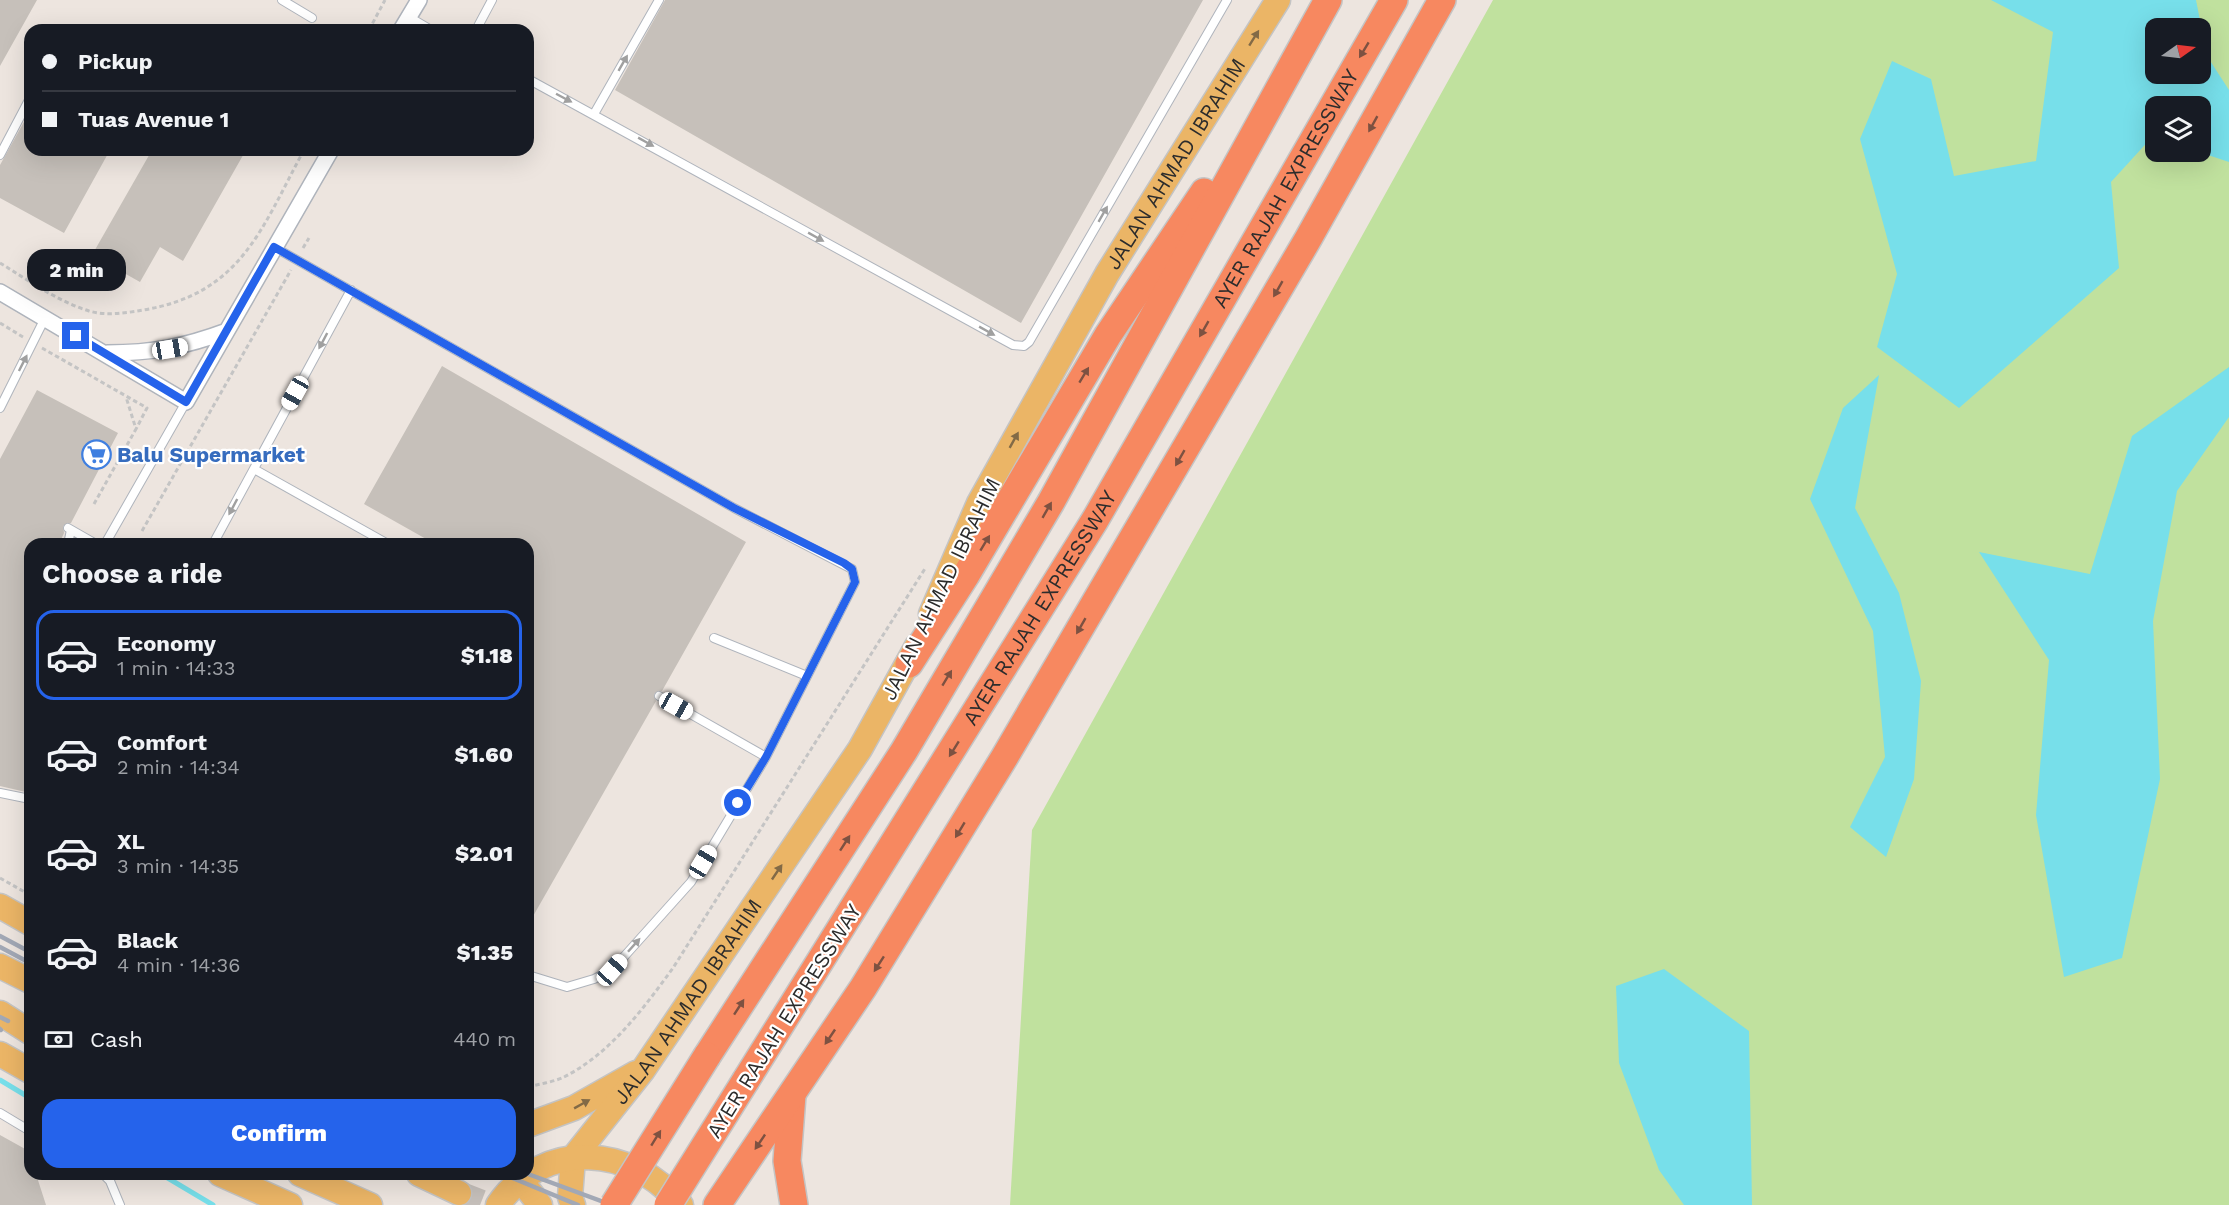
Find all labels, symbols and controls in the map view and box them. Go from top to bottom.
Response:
north arrow [2145,18,2211,84]
map controls [2145,18,2211,162]
one-way arrow [1248,30,1259,47]
one-way arrow [1359,42,1369,59]
text: Pickup [78,49,153,74]
street label: JALAN AHMAD IBRAHIM [1100,53,1251,274]
one-way arrow [618,54,628,71]
street label: AYER RAJAH EXPRESSWAY [1207,65,1363,312]
one-way arrow [556,93,573,103]
button: layers [2145,96,2211,162]
text: Tuas Avenue 1 [78,107,229,132]
one-way arrow [1367,116,1378,132]
one-way arrow [637,137,654,147]
one-way arrow [1098,205,1108,222]
one-way arrow [808,232,825,242]
callout: 2 min [26,249,125,291]
text: 2 min [49,258,104,282]
one-way arrow [1274,281,1284,298]
one-way arrow [1199,321,1209,338]
route end [62,322,89,349]
one-way arrow [979,326,996,336]
one-way arrow [318,333,328,350]
car [151,337,189,361]
one-way arrow [18,355,27,372]
one-way arrow [1079,367,1089,384]
car [278,373,312,413]
one-way arrow [1009,431,1019,448]
supermarket icon: Balu Supermarket [80,439,112,471]
place label: Balu Supermarket [117,442,305,467]
one-way arrow [1175,450,1185,467]
street label: JALAN AHMAD IBRAHIM [876,474,1005,704]
street label: AYER RAJAH EXPRESSWAY [957,486,1121,730]
one-way arrow [228,498,238,515]
one-way arrow [1041,502,1052,518]
one-way arrow [979,535,990,551]
text: Choose a ride [42,558,222,590]
one-way arrow [1076,618,1087,634]
icon: car [45,628,99,682]
text: Economy [117,631,216,656]
text: $1.18 [461,643,513,668]
text: 1 min · 14:33 [117,656,235,680]
one-way arrow [942,670,953,686]
car [656,689,696,723]
icon: car [45,727,99,781]
text: Comfort [117,730,207,755]
one-way arrow [949,741,960,757]
text: $1.60 [454,742,513,767]
text: 2 min · 14:34 [117,755,240,779]
route start [724,789,751,816]
one-way arrow [955,822,966,838]
icon: car [45,826,99,880]
text: XL [117,829,145,854]
one-way arrow [839,835,850,851]
text: $2.01 [455,841,513,866]
car [686,842,720,882]
text: 3 min · 14:35 [117,854,239,878]
one-way arrow [771,864,783,880]
street label: JALAN AHMAD IBRAHIM [608,894,767,1109]
street label: AYER RAJAH EXPRESSWAY [701,899,866,1142]
icon: car [45,925,99,979]
text: Black [117,928,178,953]
one-way arrow [627,938,641,953]
text: $1.35 [456,940,513,965]
car [593,951,631,989]
text: 4 min · 14:36 [117,953,240,977]
one-way arrow [873,955,884,972]
one-way arrow [733,999,744,1015]
icon: cash [42,1023,75,1056]
text: Cash [90,1027,143,1052]
text: 440 m [453,1027,516,1051]
one-way arrow [825,1029,836,1045]
button: Confirm [42,1099,516,1168]
one-way arrow [574,1099,591,1109]
one-way arrow [650,1130,662,1146]
one-way arrow [755,1134,766,1150]

